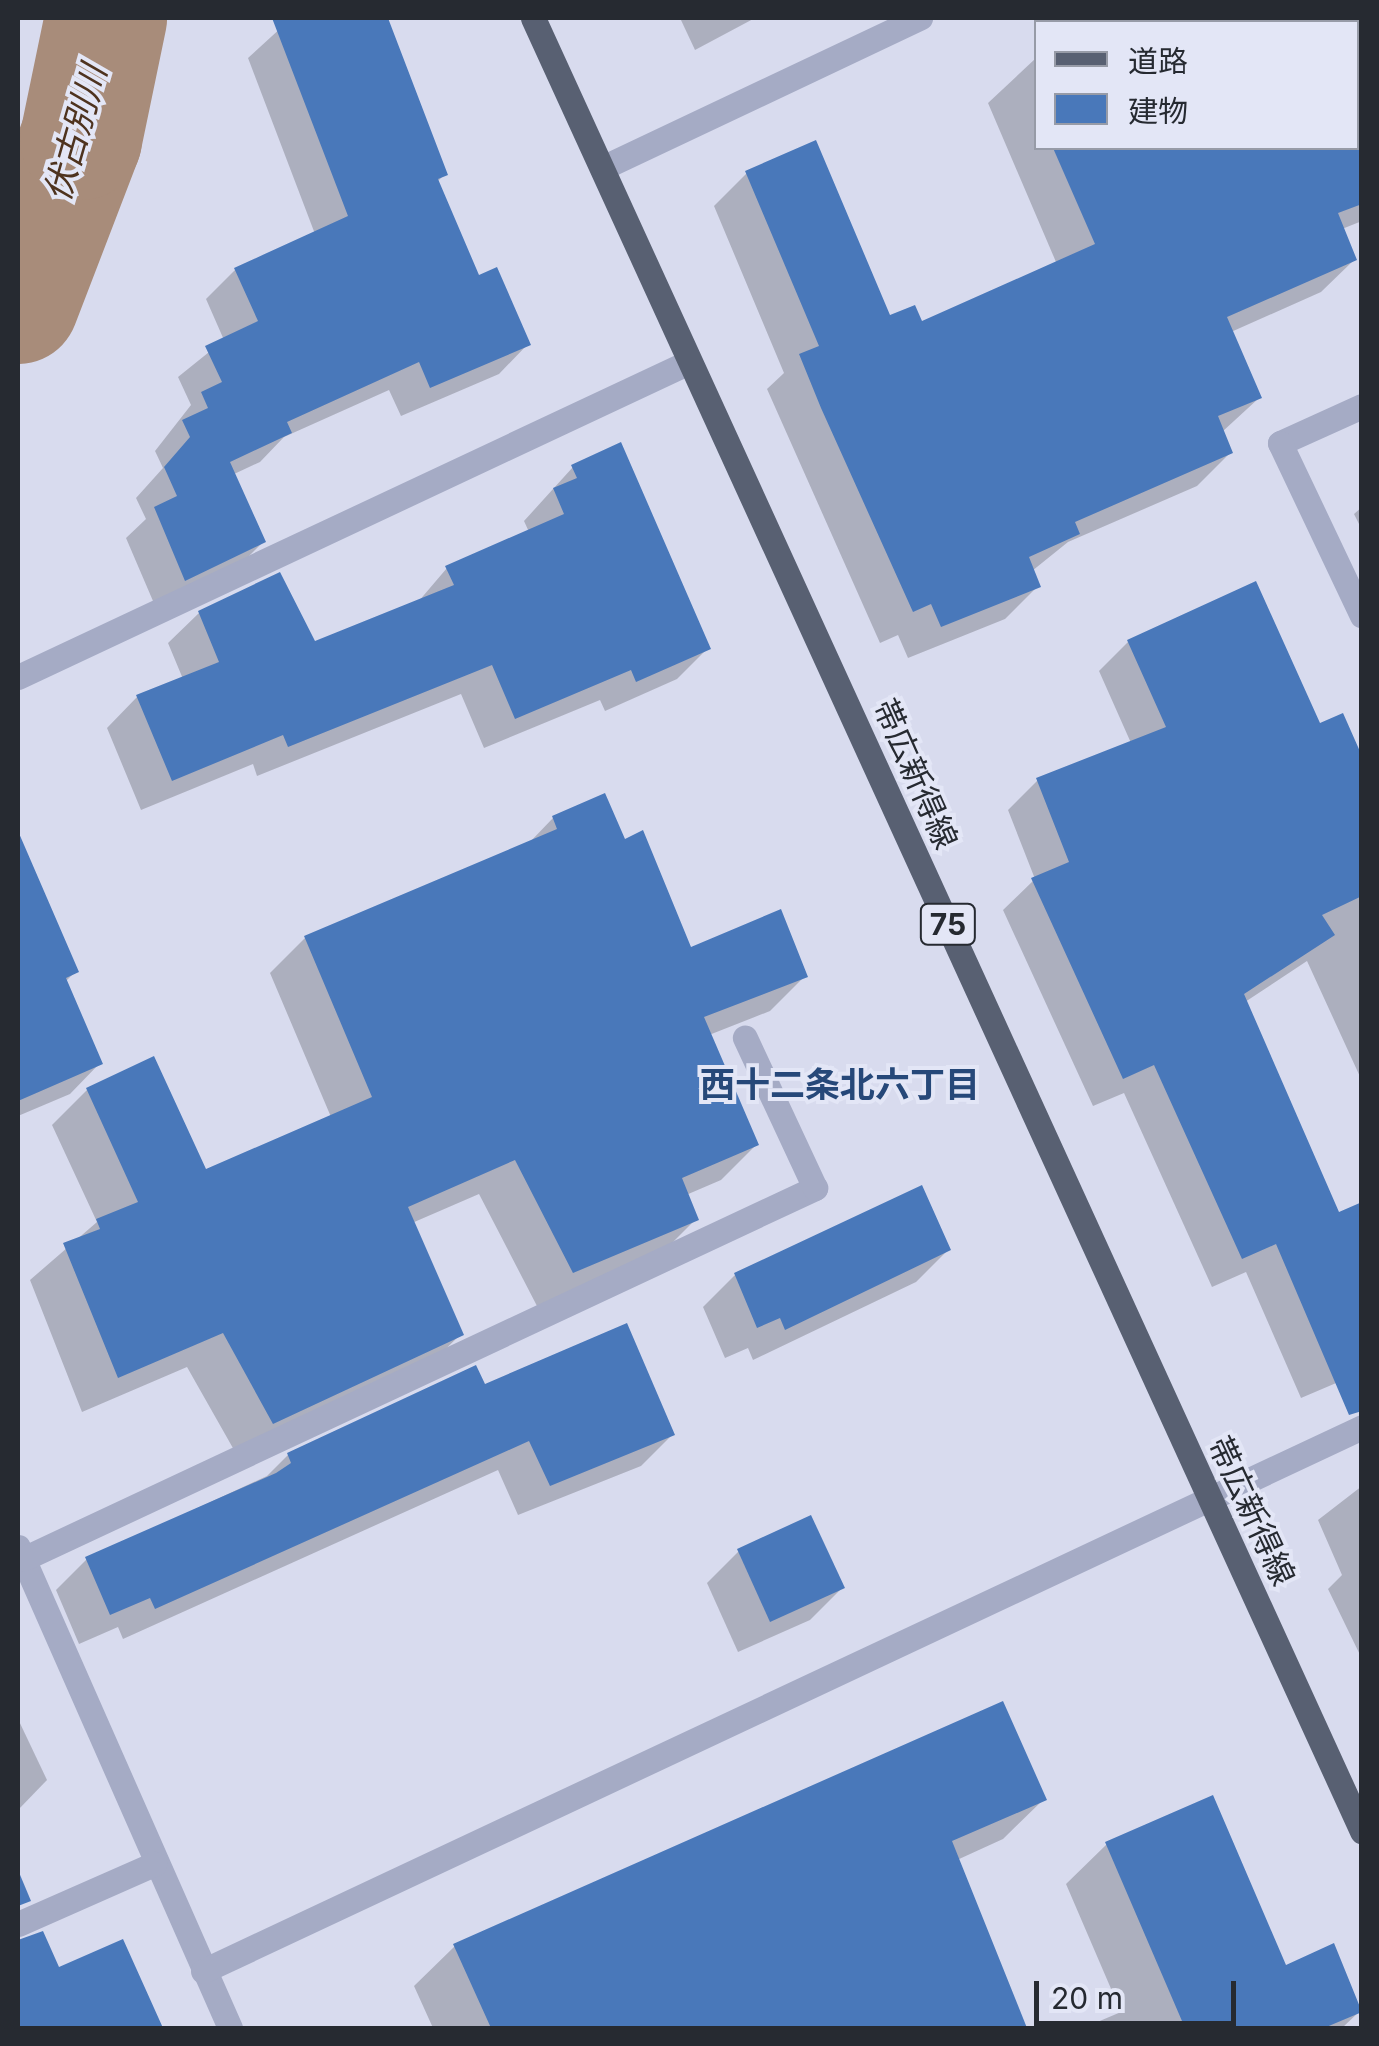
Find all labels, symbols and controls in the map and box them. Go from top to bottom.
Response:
legend [1034,20,1359,150]
text: 道路 [1128,43,1188,79]
water label: 伏古別川 [36,60,114,206]
text: 建物 [1128,93,1188,129]
street label: 帯広新得線 [865,693,965,855]
road number: 75 [918,899,978,949]
district label: 西十二条北六丁目 [700,1063,980,1105]
street label: 帯広新得線 [1200,1430,1302,1592]
scale bar [1039,1961,1242,2023]
text: 20 m [1051,1980,1123,2016]

